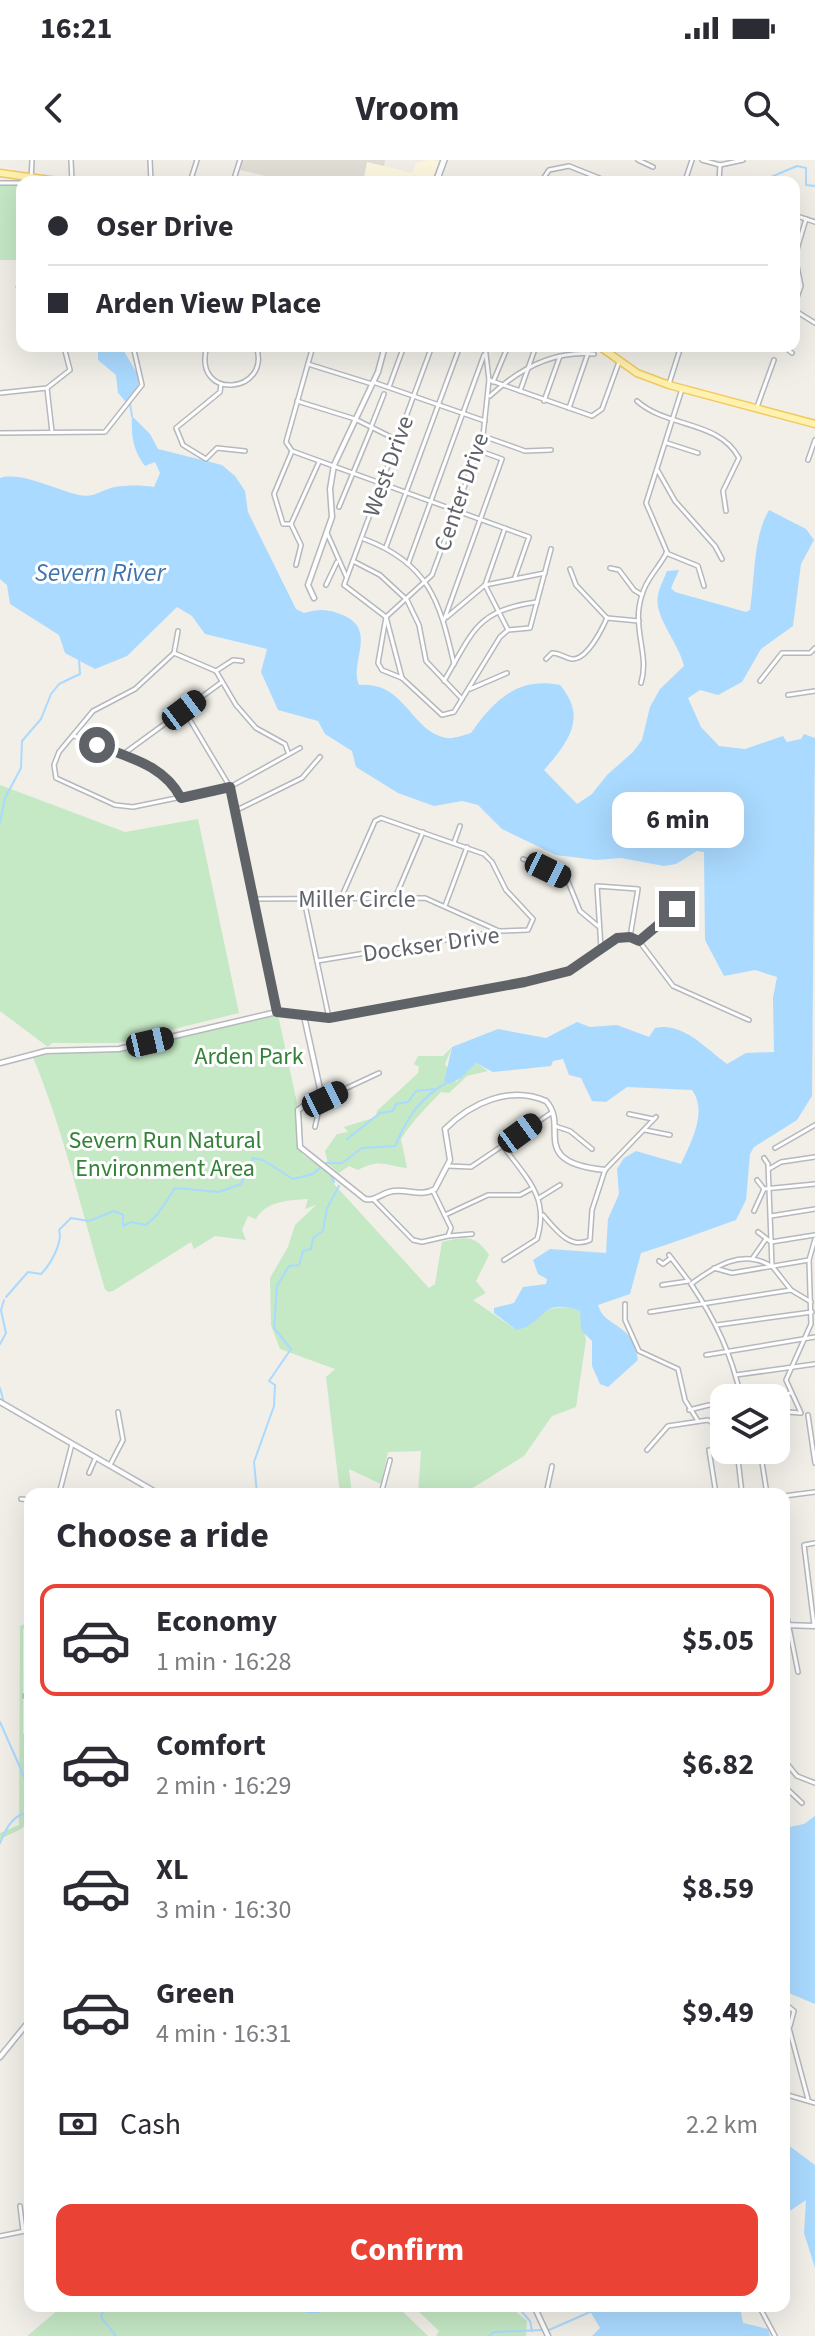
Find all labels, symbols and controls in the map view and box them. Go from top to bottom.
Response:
text: 16:21 [40,7,112,50]
text: Vroom [355,83,460,134]
icon: back [32,86,76,130]
icon: search [739,86,783,130]
text: Oser Drive [96,205,234,248]
text: Arden View Place [96,282,321,325]
street label: West Drive [354,411,423,522]
street label: Center Drive [425,428,498,556]
water label: Severn River [35,554,166,591]
car [158,686,210,734]
route start [79,727,115,763]
callout: 6 min [611,793,743,849]
text: 6 min [646,801,710,838]
car [521,849,575,891]
street label: Miller Circle [298,882,416,917]
route end [659,891,695,927]
street label: Dockser Drive [360,918,502,971]
car [124,1025,176,1059]
park label: Arden Park [194,1039,304,1074]
car [298,1078,352,1120]
car [494,1109,546,1157]
park label: Severn Run Natural Environment Area [68,1123,262,1186]
map controls [710,1384,790,1464]
button: layers [710,1384,790,1464]
text: Choose a ride [56,1510,269,1561]
text: Economy [156,1600,277,1643]
icon: car [60,1604,132,1676]
text: $5.05 [682,1619,754,1662]
text: 1 min · 16:28 [156,1643,291,1680]
text: Comfort [156,1724,266,1767]
icon: car [60,1728,132,1800]
text: $6.82 [682,1743,754,1786]
text: 2 min · 16:29 [156,1767,291,1804]
text: XL [156,1848,189,1891]
icon: car [60,1852,132,1924]
text: $8.59 [682,1867,754,1910]
text: 3 min · 16:30 [156,1891,291,1928]
text: Green [156,1972,235,2015]
icon: car [60,1976,132,2048]
text: $9.49 [682,1991,754,2034]
text: 4 min · 16:31 [156,2015,291,2052]
icon: cash [56,2102,100,2146]
text: Cash [120,2103,181,2146]
text: 2.2 km [686,2106,758,2143]
button: Confirm [56,2204,758,2296]

